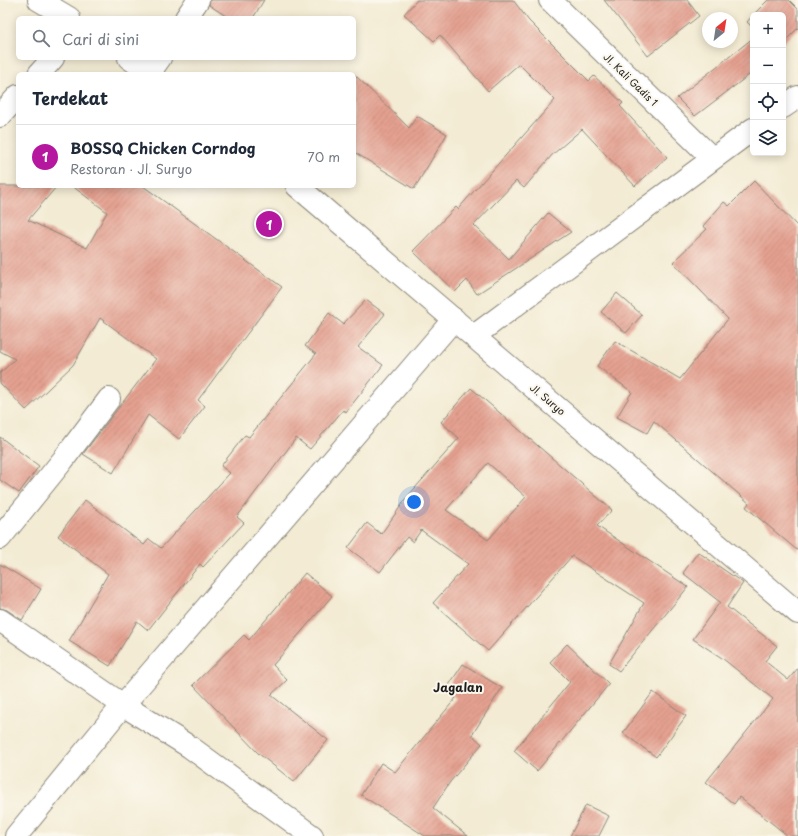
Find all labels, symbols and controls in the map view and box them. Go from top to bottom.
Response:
north arrow [702,12,738,48]
map controls [750,12,786,156]
button: + [750,12,786,48]
search box [16,16,356,60]
icon: search [30,27,52,49]
text: Cari di sini [62,27,139,50]
button: − [750,48,786,84]
street label: Jl. Kali Gadis 1 [600,49,662,109]
button: locate [750,84,786,120]
text: Terdekat [32,85,108,111]
button: layers [750,120,786,156]
text: BOSSQ Chicken Corndog [70,136,256,159]
text: 1 [42,147,48,166]
text: 70 m [307,147,340,166]
text: Restoran · Jl. Suryo [70,159,192,178]
pin: 1 [256,209,282,239]
street label: Jl. Suryo [527,380,569,419]
your location [404,492,424,512]
district label: Jagalan [433,678,483,696]

